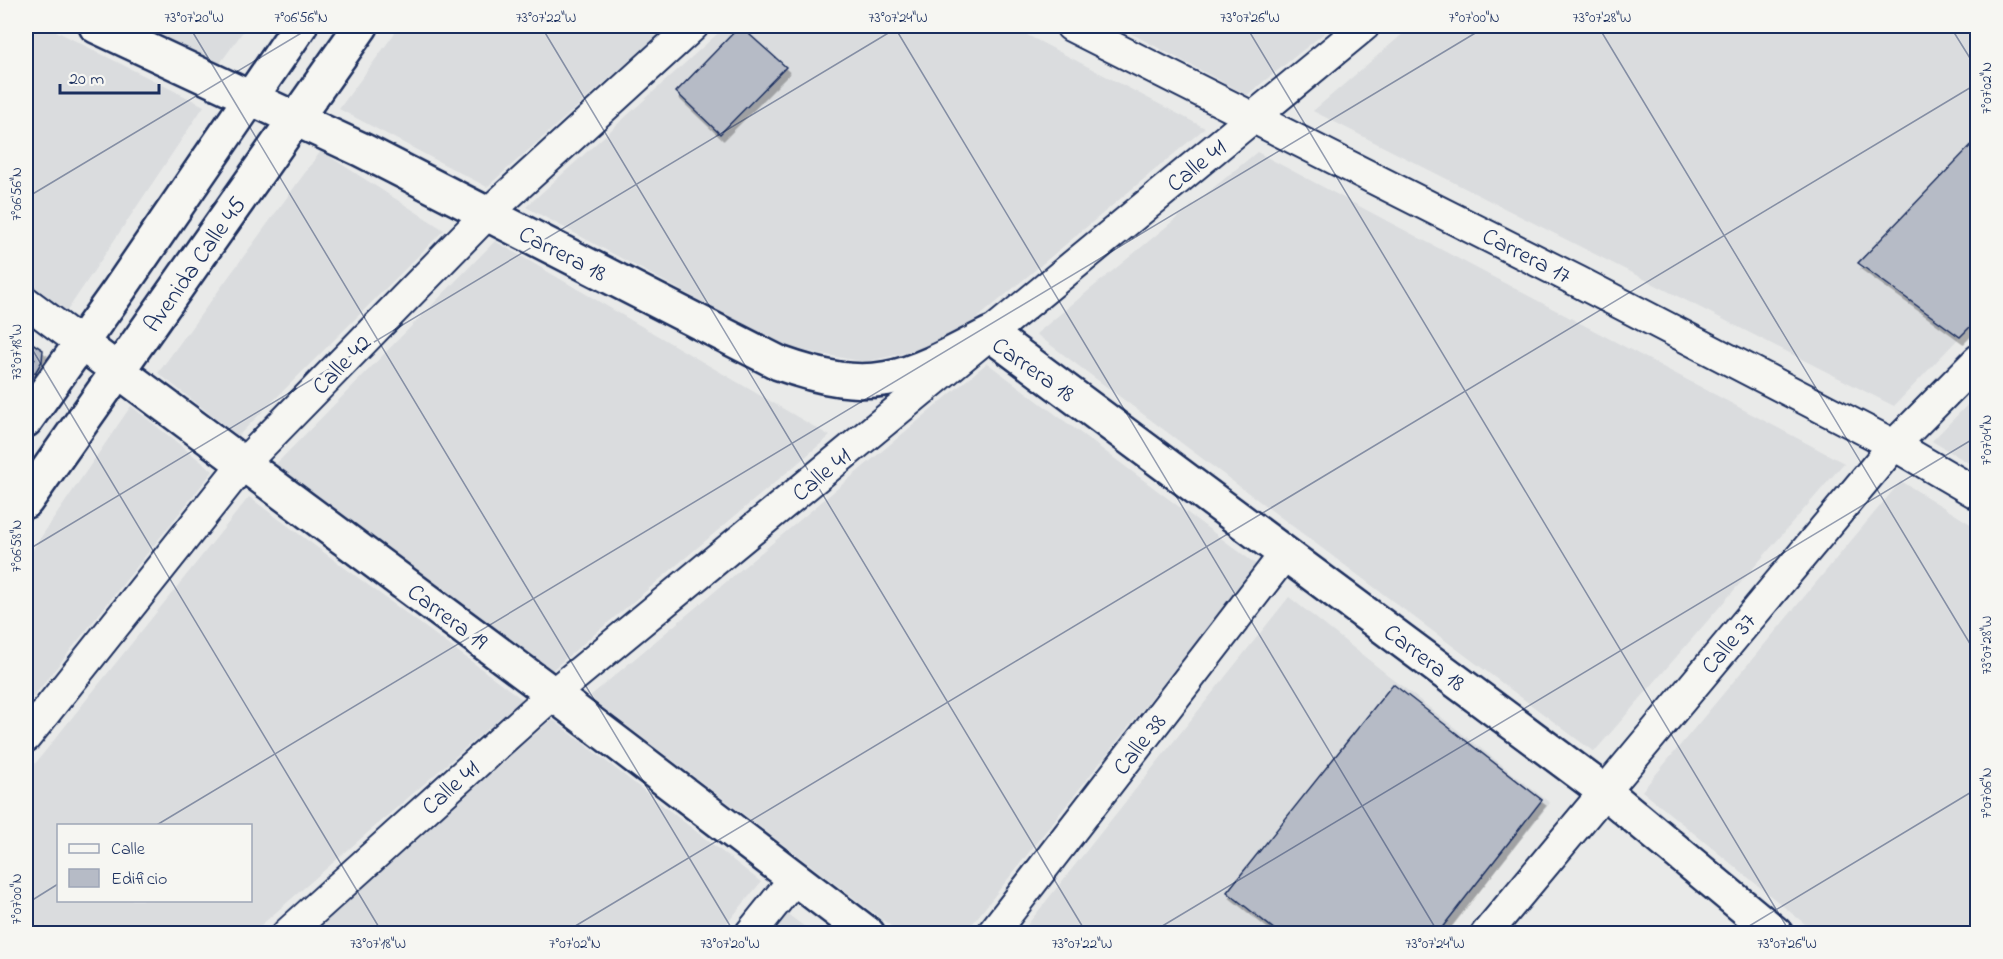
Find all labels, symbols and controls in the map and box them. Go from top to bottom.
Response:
text: 73°07'20"W [164,7,224,29]
text: 7°06'56"N [274,7,328,29]
text: 73°07'22"W [516,7,576,29]
text: 73°07'24"W [868,7,928,29]
text: 73°07'26"W [1220,7,1280,29]
text: 7°07'00"N [1448,7,1500,29]
text: 73°07'28"W [1573,7,1631,29]
scale bar [60,57,159,95]
text: 7°07'02"N [1976,62,1998,114]
text: 20 m [69,67,104,93]
street label: Calle 41 [1160,132,1235,202]
text: 7°06'56"N [6,167,28,221]
street label: Avenida Calle 45 [136,190,256,340]
street label: Carrera 18 [512,218,612,292]
street label: Carrera 17 [1475,220,1577,295]
text: 73°07'18"W [6,324,28,380]
street label: Calle 42 [305,327,381,404]
street label: Carrera 18 [984,330,1081,413]
text: 7°07'04"N [1976,415,1998,465]
street label: Calle 41 [785,440,860,511]
text: 7°06'58"N [6,520,28,572]
street label: Carrera 19 [399,576,495,660]
street label: Calle 37 [1694,606,1766,683]
street label: Carrera 18 [1375,616,1472,702]
text: 73°07'28"W [1976,616,1998,674]
street label: Calle 38 [1106,707,1176,784]
street label: Calle 41 [415,753,489,825]
text: 7°07'06"N [1976,767,1998,819]
legend [57,824,252,902]
text: Calle [111,837,146,863]
text: Edificio [111,867,167,893]
text: 7°07'00"N [6,873,28,925]
text: 73°07'18"W [350,933,406,955]
text: 7°07'02"N [549,933,601,955]
text: 73°07'20"W [700,933,760,955]
text: 73°07'22"W [1052,933,1112,955]
text: 73°07'24"W [1405,933,1465,955]
text: 73°07'26"W [1757,933,1817,955]

